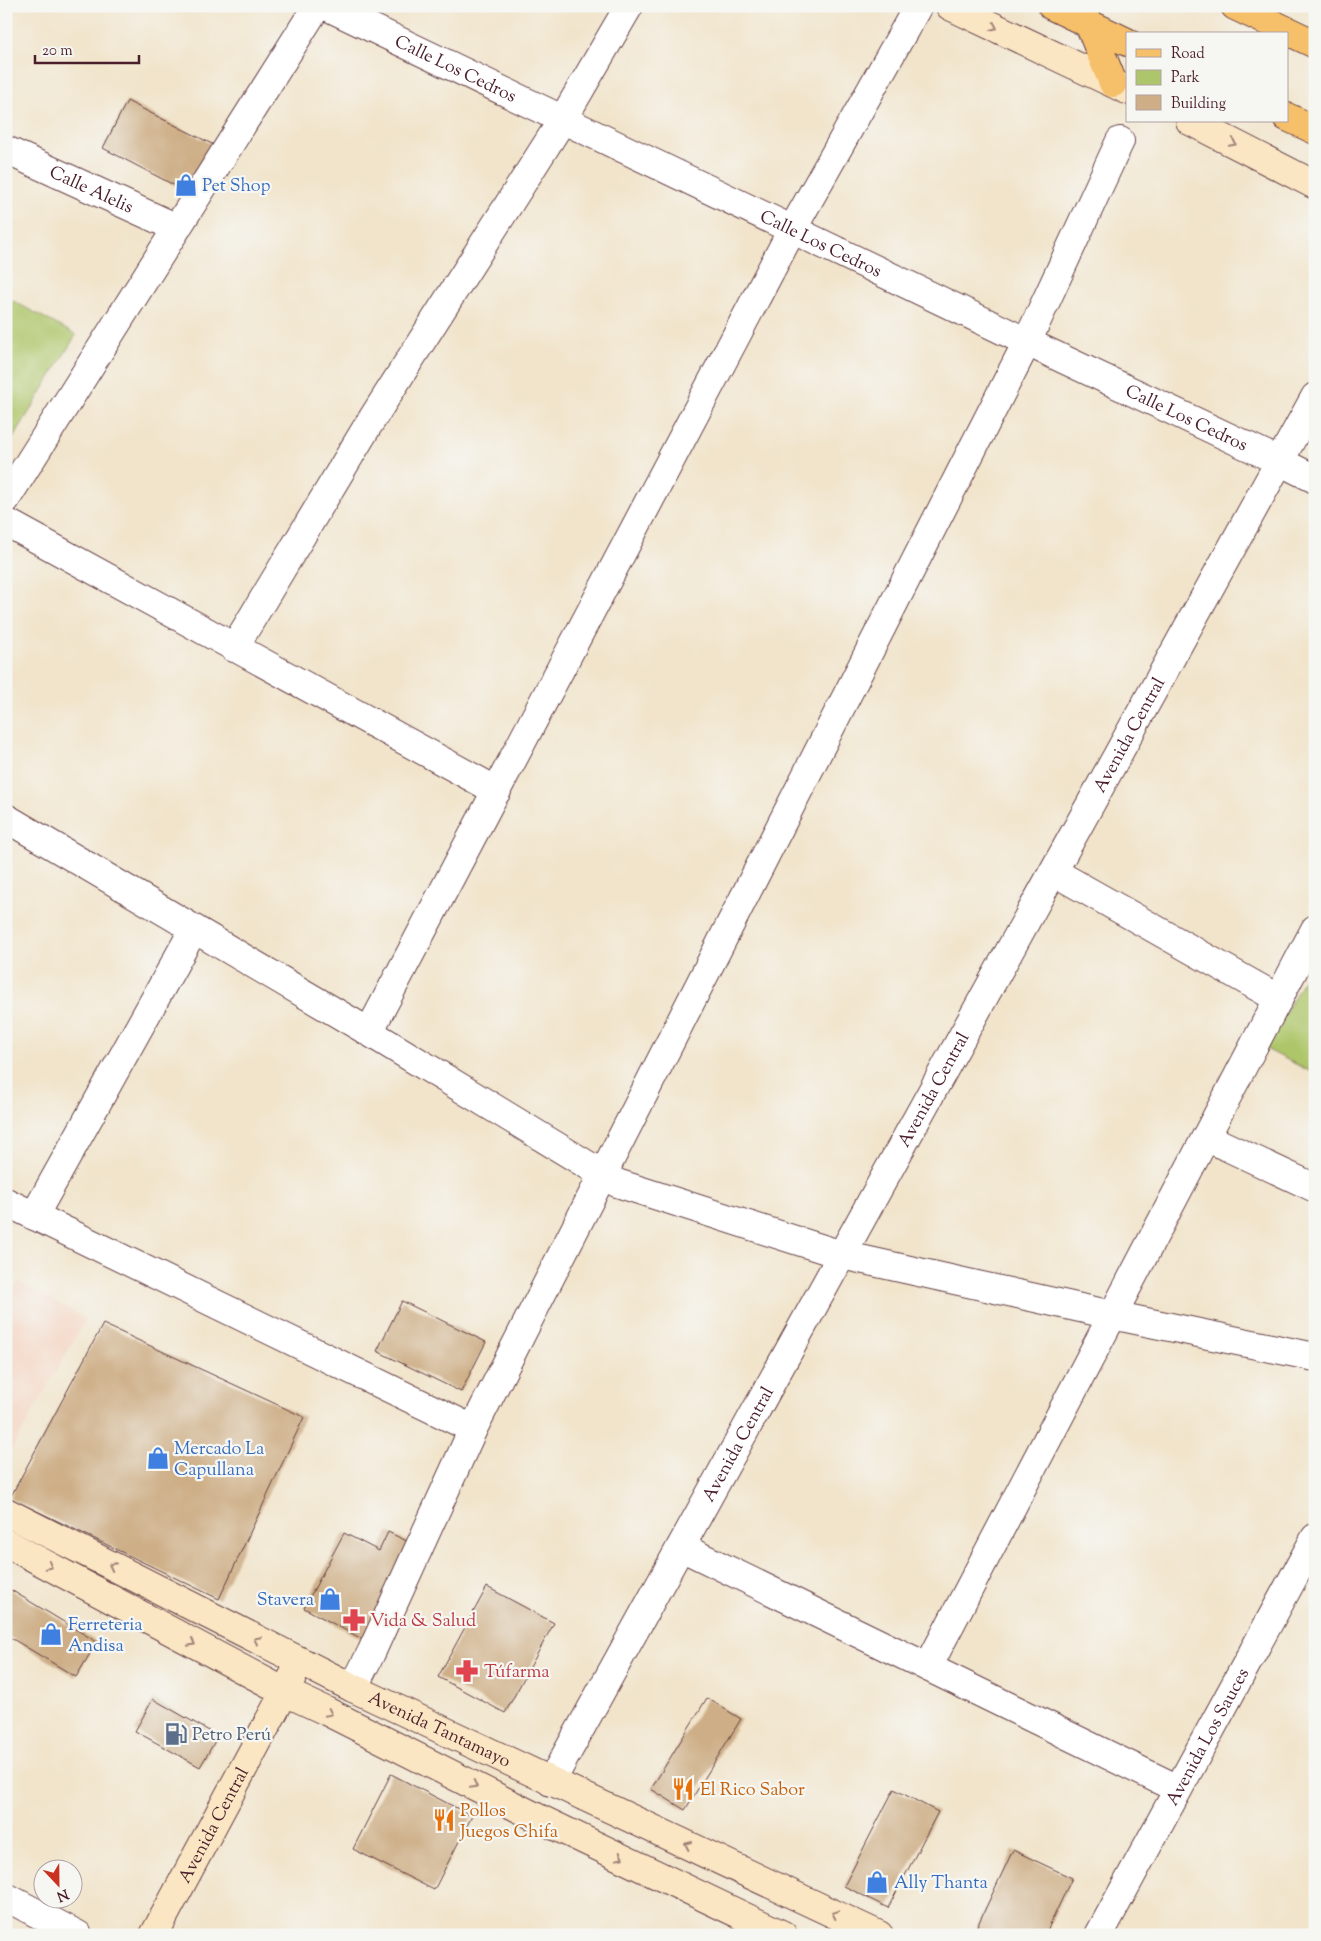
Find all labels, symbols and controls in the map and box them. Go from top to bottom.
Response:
one-way arrow [989,21,998,31]
street label: Calle Los Cedros [390,30,520,110]
scale bar [35,32,139,64]
legend [1126,32,1288,122]
text: 20 m [42,41,73,62]
text: Road [1171,44,1205,65]
text: Park [1171,68,1200,89]
text: Building [1171,94,1226,115]
one-way arrow [1228,137,1237,147]
street label: Calle Alelis [44,160,137,221]
shop icon: Pet Shop [173,172,199,198]
place label: Pet Shop [202,174,270,200]
street label: Calle Los Cedros [755,205,886,285]
street label: Calle Los Cedros [1120,379,1251,459]
street label: Avenida Central [1088,673,1173,798]
street label: Avenida Central [892,1028,977,1153]
street label: Avenida Central [697,1383,782,1507]
place label: Mercado La Capullana [174,1437,264,1484]
shop icon: Mercado La Capullana [145,1445,171,1471]
one-way arrow [44,1560,53,1570]
one-way arrow [108,1562,117,1572]
shop icon: Stavera [317,1586,343,1612]
place label: Stavera [257,1588,314,1614]
pharmacy icon: Vida & Salud [341,1607,367,1633]
place label: Vida & Salud [370,1609,476,1635]
place label: Ferreteria Andisa [68,1613,143,1660]
shop icon: Ferreteria Andisa [38,1621,64,1647]
one-way arrow [253,1636,262,1646]
one-way arrow [187,1637,196,1647]
pharmacy icon: Túfarma [454,1658,480,1684]
place label: Túfarma [484,1660,550,1686]
street label: Avenida Los Sauces [1161,1664,1257,1811]
street label: Avenida Tantamayo [363,1686,515,1775]
one-way arrow [324,1706,333,1717]
fuel station icon: Petro Perú [163,1721,189,1747]
place label: Petro Perú [192,1723,271,1749]
street label: Avenida Central [173,1763,257,1888]
restaurant icon: El Rico Sabor [670,1776,696,1802]
place label: El Rico Sabor [700,1778,805,1804]
one-way arrow [469,1779,478,1790]
place label: Pollos Juegos Chifa [459,1799,558,1846]
restaurant icon: Pollos Juegos Chifa [431,1807,457,1833]
one-way arrow [684,1841,693,1852]
one-way arrow [615,1851,624,1861]
north arrow [32,1858,82,1908]
shop icon: Ally Thanta [864,1869,890,1895]
place label: Ally Thanta [894,1871,988,1897]
text: N [53,1883,71,1906]
one-way arrow [831,1910,840,1920]

